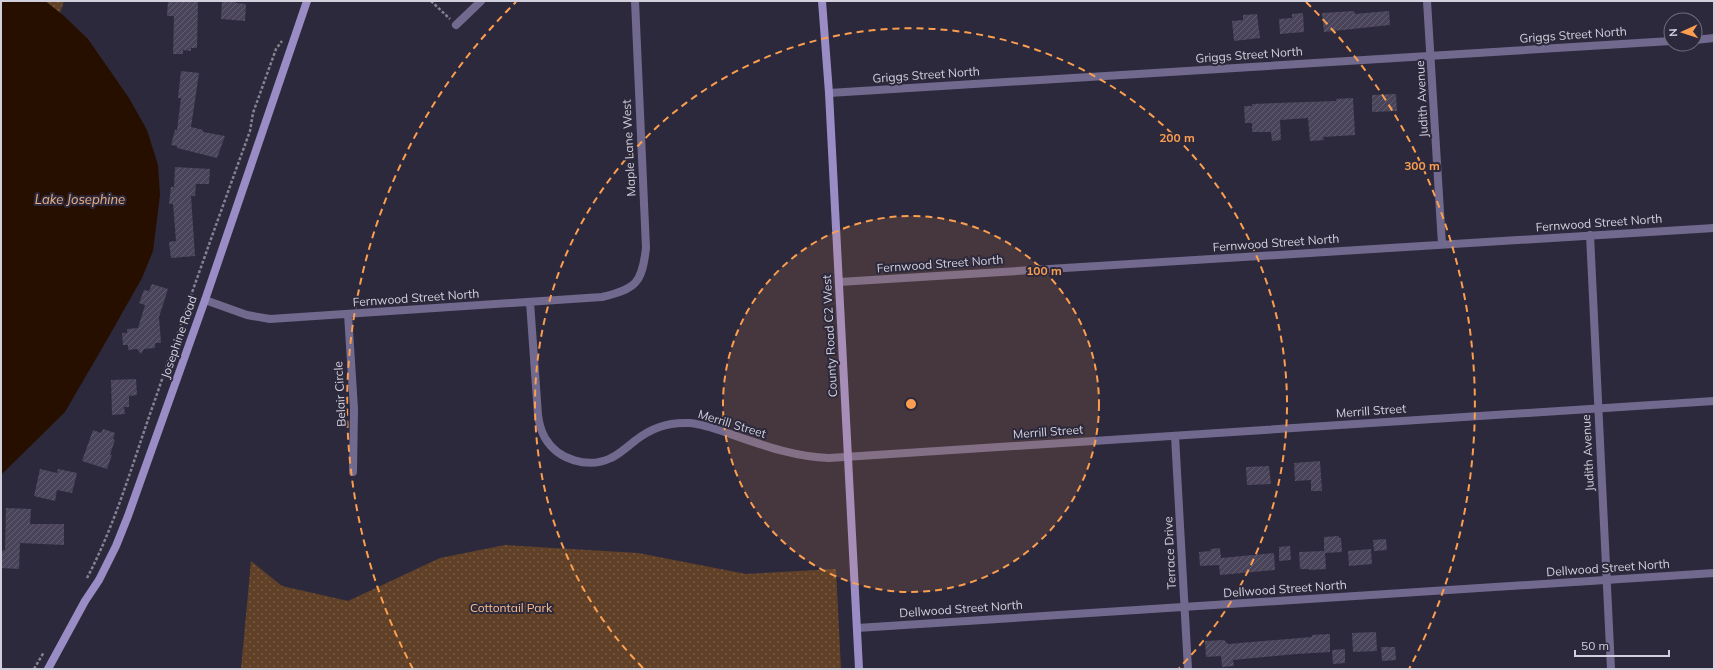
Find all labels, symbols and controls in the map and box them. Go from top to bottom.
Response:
north arrow [1663,12,1703,52]
street label: Griggs Street North [1519,23,1627,46]
text: N [1666,28,1680,37]
street label: Griggs Street North [1195,43,1303,66]
street label: Judith Avenue [1412,60,1431,138]
street label: Griggs Street North [872,63,980,86]
street label: Maple Lane West [618,99,639,197]
text: 200 m [1159,130,1195,145]
text: 300 m [1404,158,1440,173]
water label: Lake Josephine [35,191,125,207]
street label: Fernwood Street North [1535,211,1663,234]
street label: Fernwood Street North [1212,231,1340,254]
street label: Fernwood Street North [876,252,1004,275]
text: 100 m [1026,263,1062,278]
street label: County Road C2 West [819,274,840,398]
street label: Fernwood Street North [352,286,480,309]
street label: Josephine Road [157,294,200,380]
street label: Belair Circle [330,361,349,427]
centre of rings [904,397,918,411]
street label: Merrill Street [1335,401,1407,420]
street label: Merrill Street [696,406,768,441]
street label: Judith Avenue [1578,414,1597,492]
street label: Merrill Street [1012,422,1084,441]
street label: Terrace Drive [1160,516,1179,590]
street label: Dellwood Street North [1546,556,1670,579]
street label: Dellwood Street North [1223,577,1347,600]
street label: Dellwood Street North [899,597,1023,620]
park label: Cottontail Park [470,600,553,615]
scale bar [1575,632,1669,658]
text: 50 m [1581,638,1609,653]

